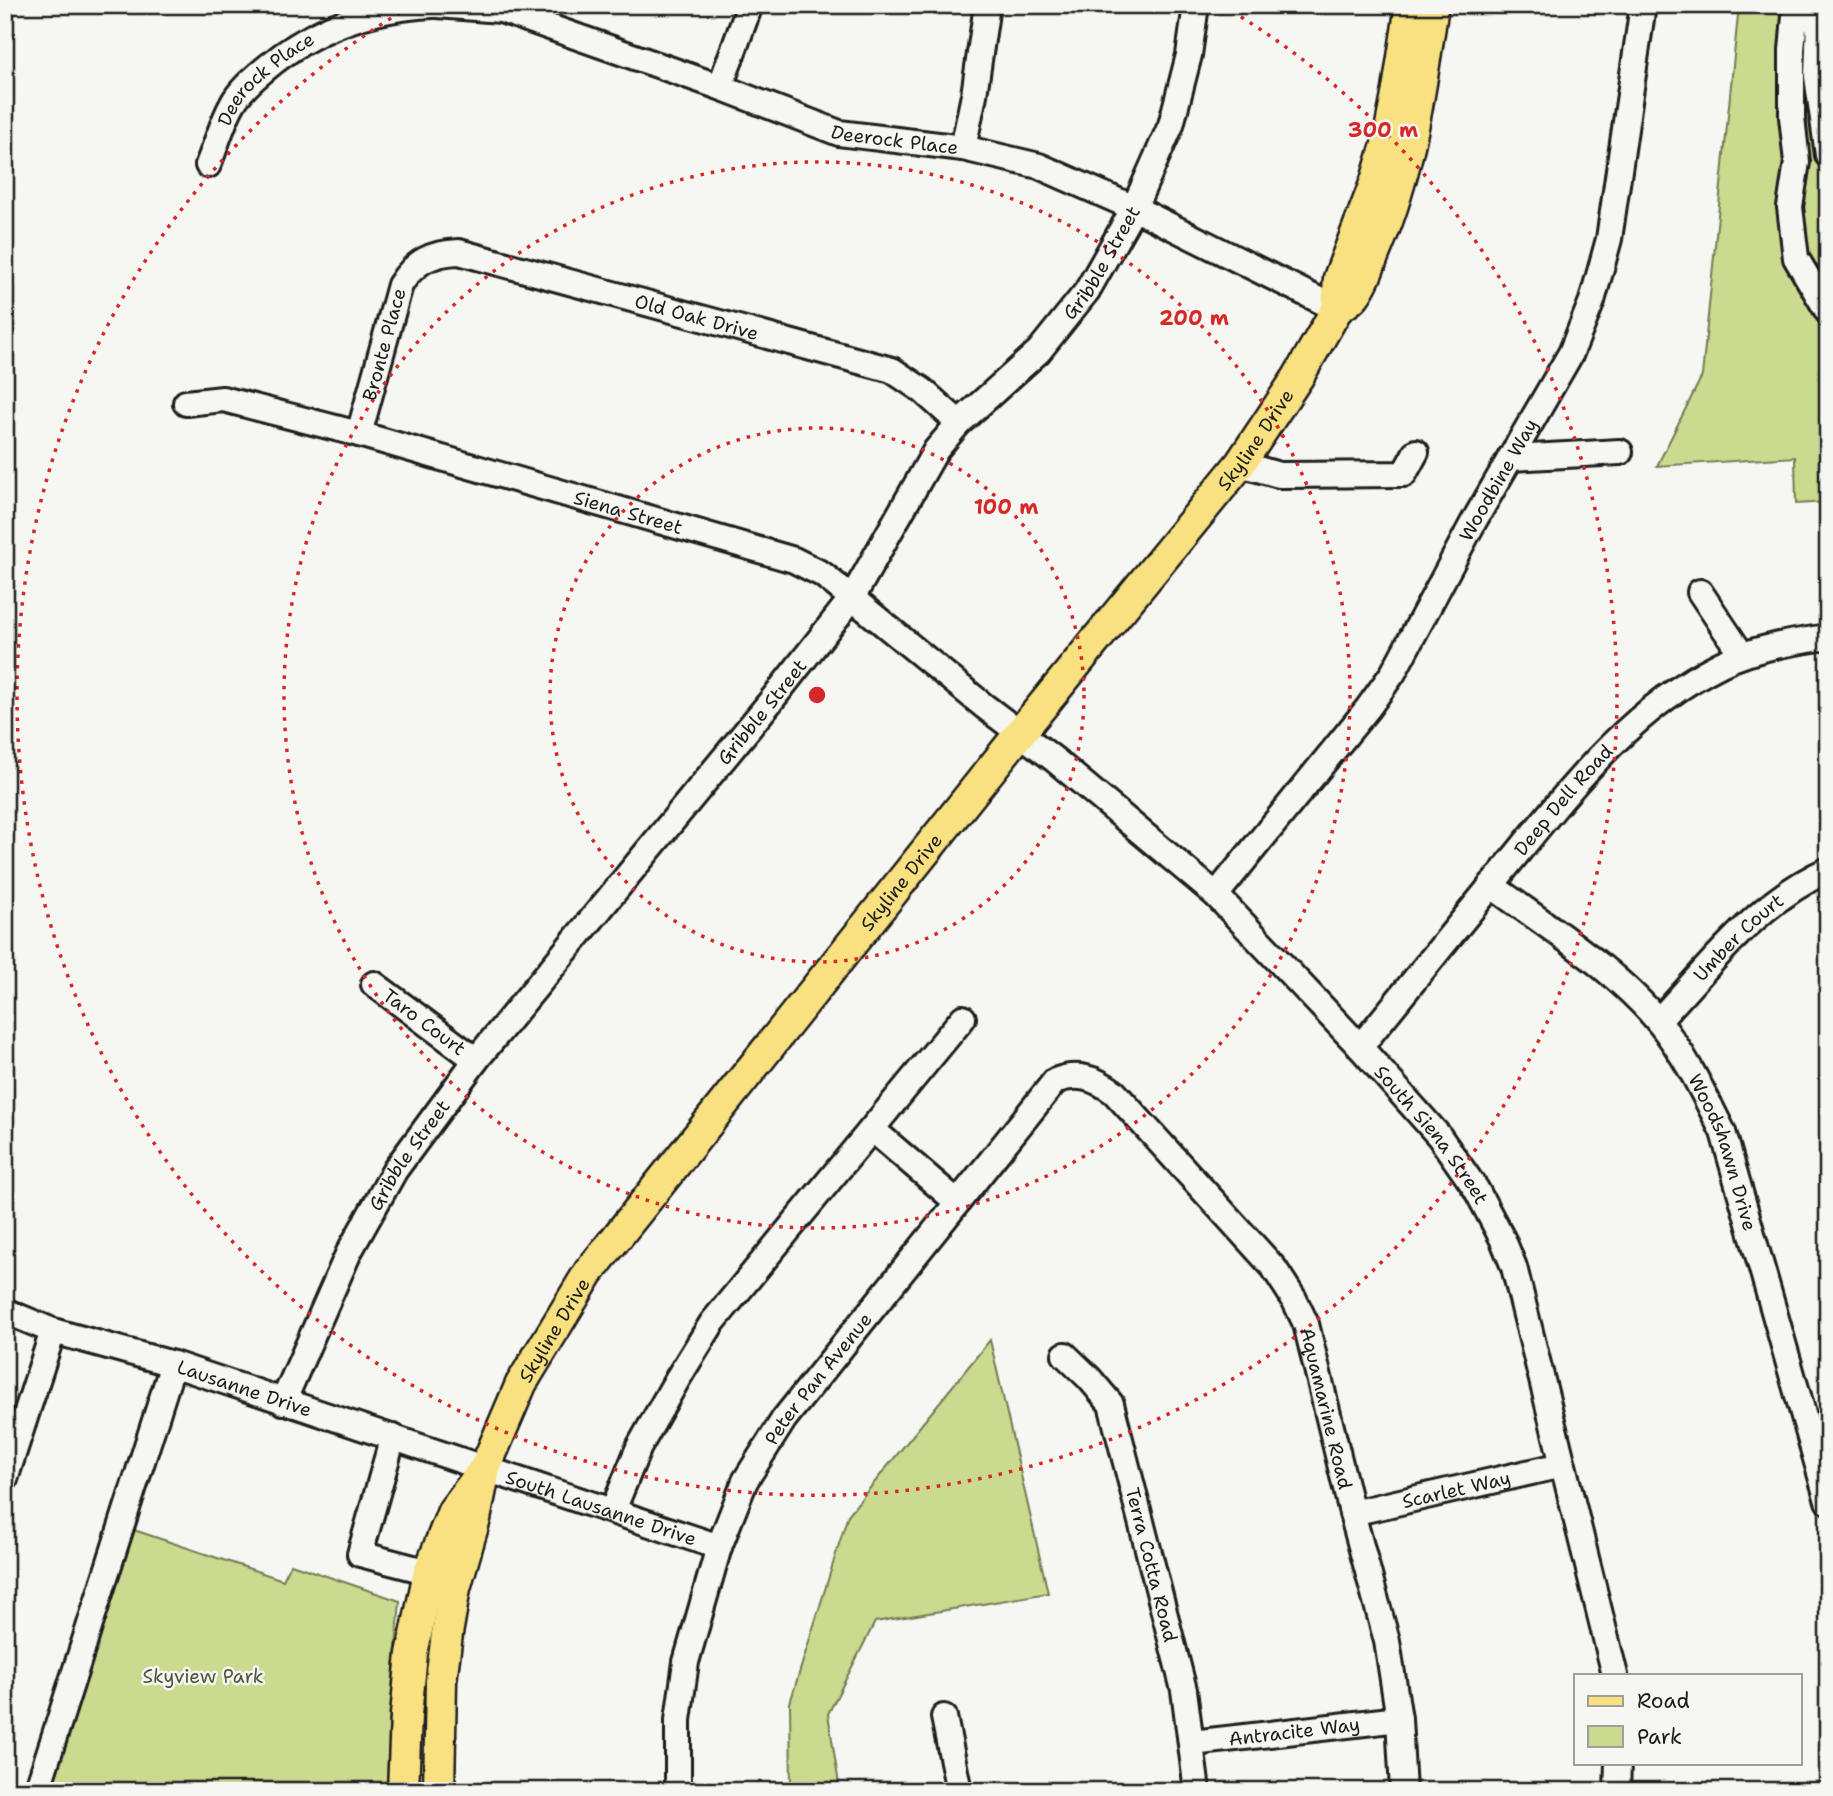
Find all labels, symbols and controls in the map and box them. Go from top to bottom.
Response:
street label: Deerock Place [212,26,318,130]
text: 300 m [1348,116,1418,144]
street label: Deerock Place [827,119,960,160]
street label: Gribble Street [1057,201,1146,325]
street label: Bronte Place [357,285,412,403]
street label: Old Oak Drive [632,288,761,346]
text: 200 m [1159,304,1229,332]
street label: Skyline Drive [1212,384,1299,496]
street label: Woodbine Way [1454,414,1544,546]
street label: Siena Street [571,485,685,540]
text: 100 m [974,493,1038,521]
street label: Gribble Street [712,654,812,770]
centre of rings [805,683,829,707]
street label: Deep Dell Road [1508,739,1618,861]
street label: Skyline Drive [855,828,948,936]
street label: Umber Court [1688,888,1788,987]
street label: Taro Court [378,983,471,1061]
street label: South Siena Street [1369,1060,1494,1209]
street label: Woodshawn Drive [1682,1070,1762,1234]
street label: Gribble Street [363,1095,456,1215]
street label: Skyline Drive [513,1273,596,1387]
street label: Peter Pan Avenue [759,1307,878,1450]
street label: Aquamarine Road [1294,1325,1358,1492]
street label: Lausanne Drive [174,1354,315,1423]
street label: South Lausanne Drive [502,1464,700,1552]
street label: Scarlet Way [1400,1465,1513,1514]
street label: Terra Cotta Road [1120,1485,1183,1645]
park label: Skyview Park [142,1664,264,1689]
legend [1574,1674,1801,1764]
text: Road [1637,1687,1690,1715]
street label: Antracite Way [1227,1712,1361,1752]
text: Park [1637,1723,1682,1751]

